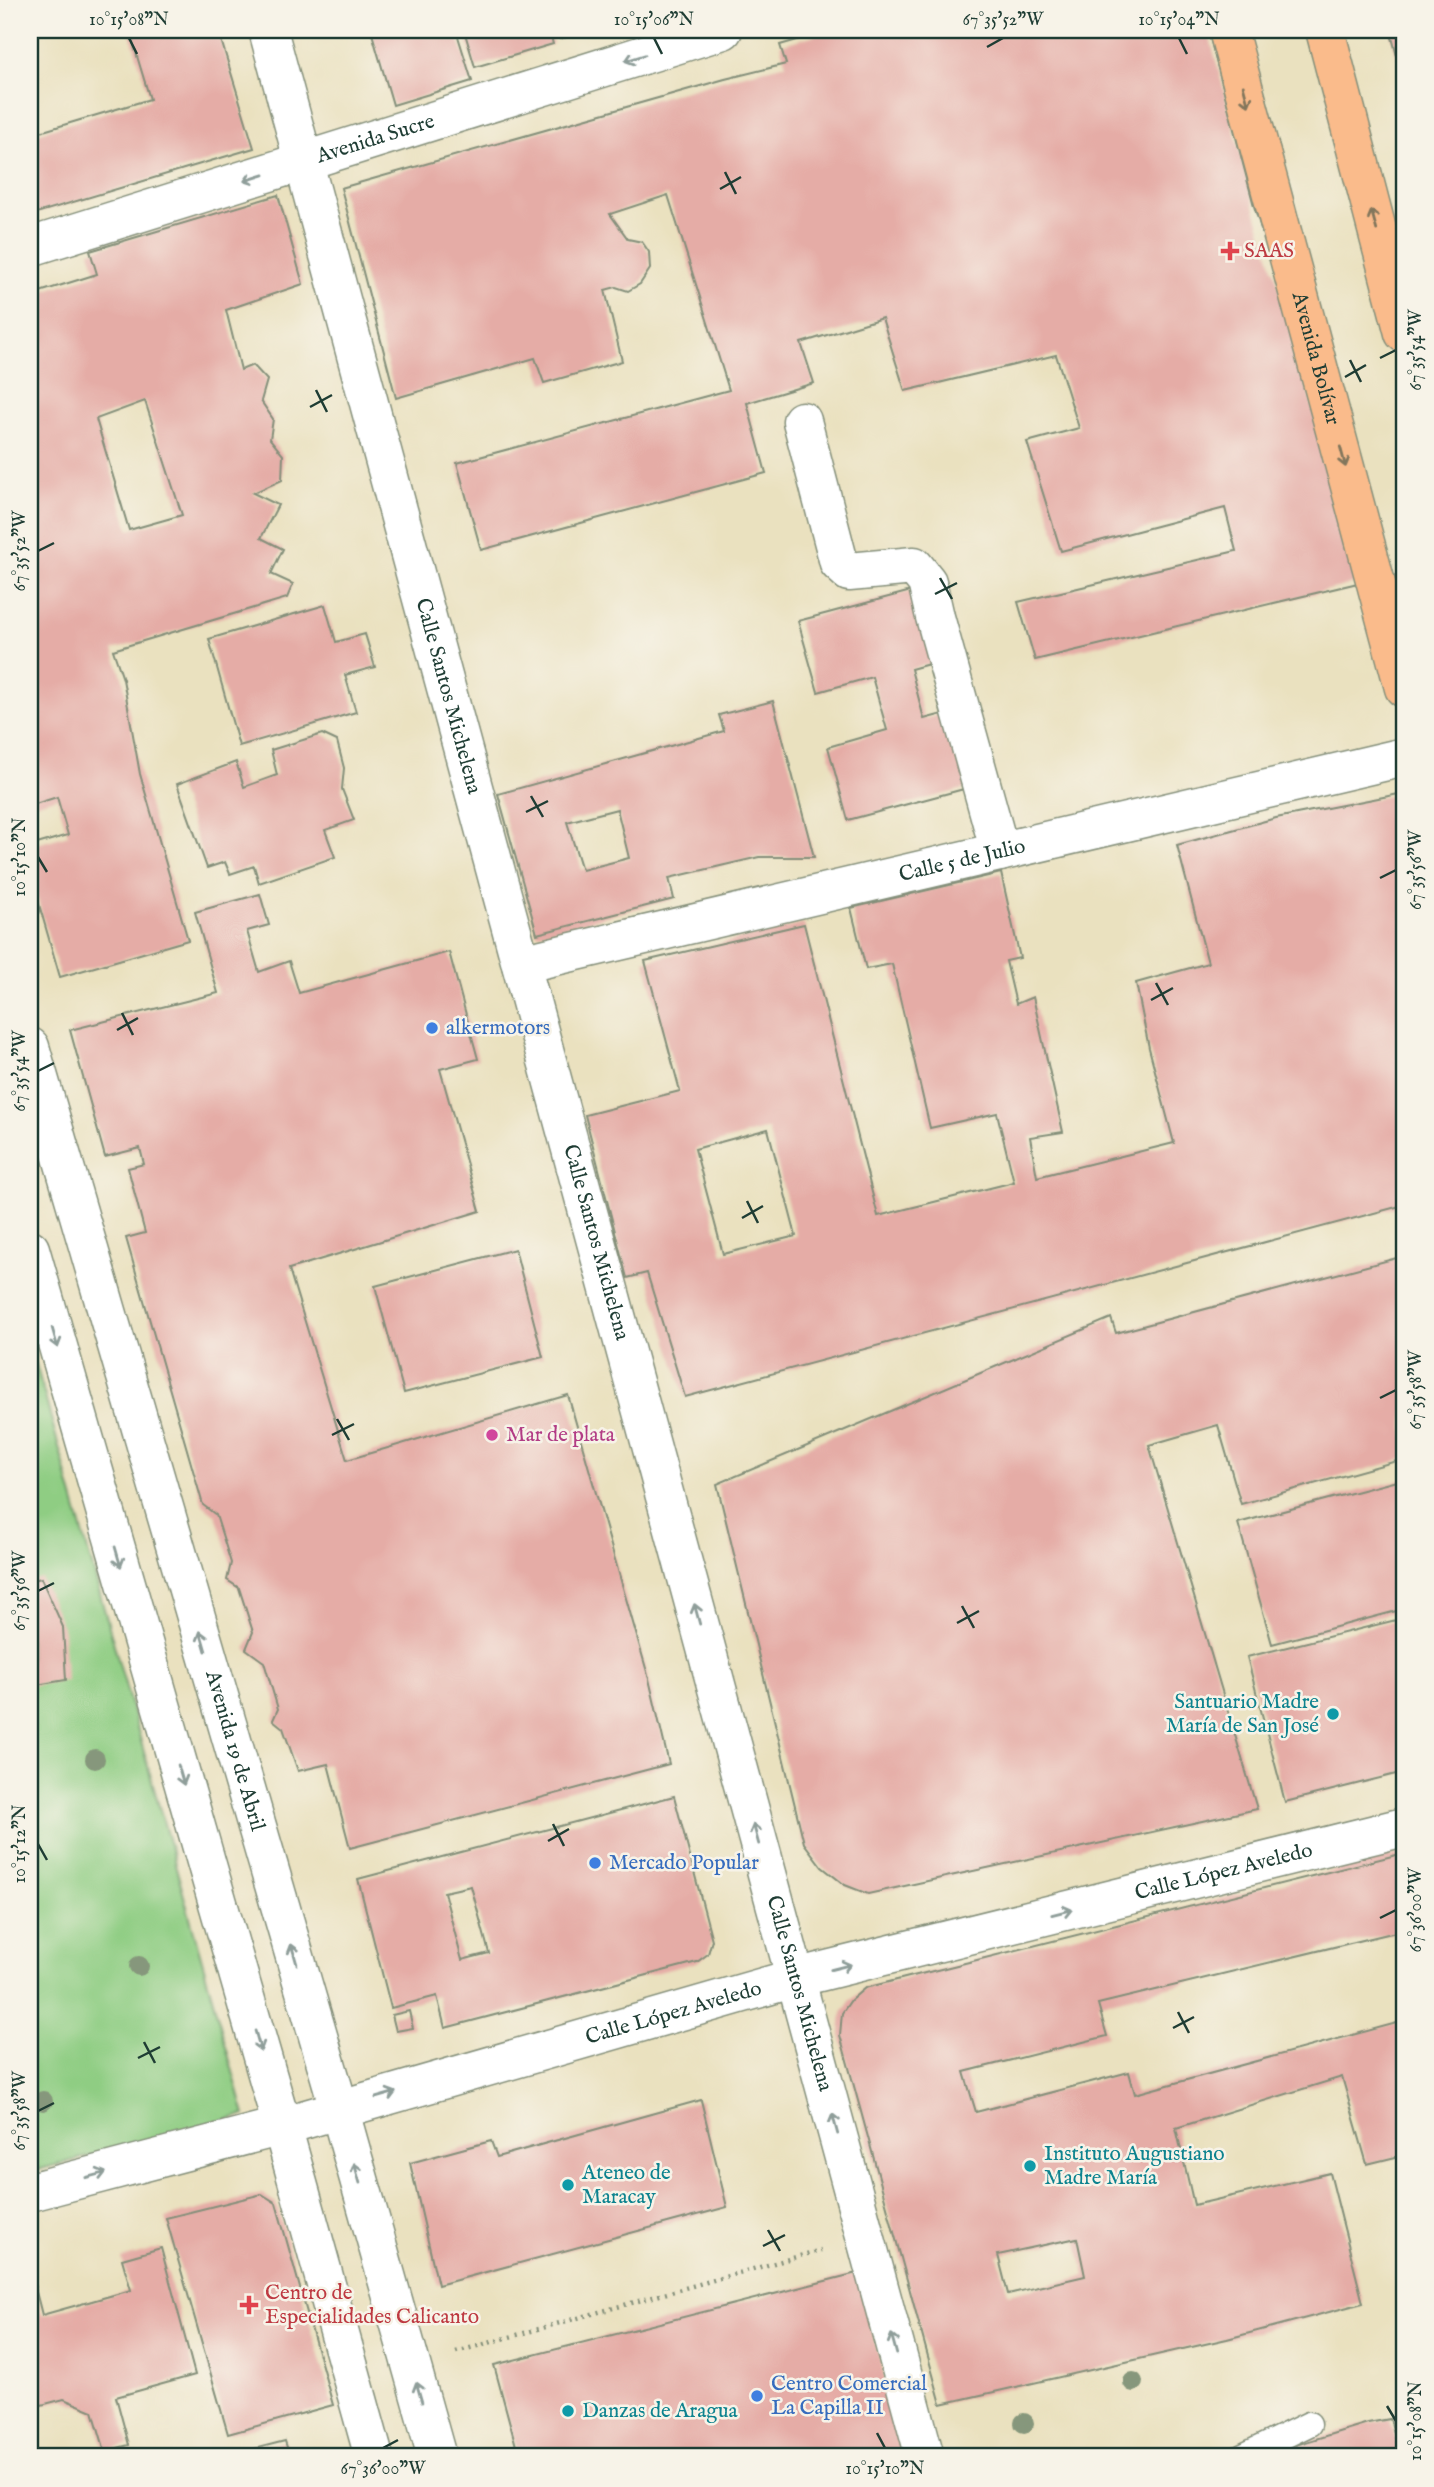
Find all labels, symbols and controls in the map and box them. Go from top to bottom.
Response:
text: 10°15'08"N [89,9,169,32]
text: 10°15'06"N [614,9,695,32]
text: 67°35'52"W [963,9,1044,32]
text: 10°15'04"N [1138,9,1220,32]
one-way arrow [624,52,646,65]
one-way arrow [1240,84,1253,107]
street label: Avenida Sucre [312,108,438,170]
one-way arrow [244,172,266,185]
one-way arrow [1367,209,1380,231]
place label: SAAS [1244,238,1294,265]
marker: SAAS [1222,243,1238,259]
street label: Avenida Bolívar [1285,288,1347,428]
text: 67°35'54"W [1405,309,1428,391]
one-way arrow [1337,446,1350,468]
text: 67°35'52"W [9,510,32,591]
street label: Calle Santos Michelena [409,595,488,798]
text: 10°15'10"N [9,817,32,897]
text: 67°35'56"W [1405,829,1428,910]
street label: Calle 5 de Julio [896,833,1028,888]
place label: alkermotors [446,1015,550,1042]
marker: alkermotors [424,1020,440,1036]
text: 67°35'54"W [9,1030,32,1112]
street label: Calle Santos Michelena [557,1141,636,1344]
one-way arrow [50,1327,63,1349]
text: 67°35'58"W [1405,1349,1428,1430]
place label: Mar de plata [506,1422,616,1449]
marker: Mar de plata [484,1427,500,1443]
one-way arrow [113,1545,126,1567]
text: 67°35'56"W [9,1550,32,1631]
one-way arrow [690,1603,703,1626]
one-way arrow [195,1631,208,1653]
street label: Avenida 19 de Abril [199,1666,271,1834]
place label: Santuario Madre María de San José [1166,1689,1319,1740]
marker: Santuario Madre María de San José [1325,1706,1341,1722]
one-way arrow [176,1764,189,1786]
text: 10°15'12"N [9,1804,32,1884]
one-way arrow [749,1823,762,1846]
street label: Calle López Aveledo [1132,1837,1315,1907]
place label: Mercado Popular [609,1850,759,1877]
marker: Mercado Popular [587,1855,603,1871]
text: 67°36'00"W [1405,1867,1428,1952]
street label: Calle Santos Michelena [760,1892,839,2095]
one-way arrow [1050,1905,1072,1918]
one-way arrow [287,1943,300,1966]
one-way arrow [829,1960,852,1973]
street label: Calle López Aveledo [582,1975,765,2051]
one-way arrow [252,2030,265,2052]
text: 67°35'58"W [9,2070,32,2151]
one-way arrow [374,2088,397,2101]
one-way arrow [828,2114,841,2136]
place label: Instituto Augustiano Madre María [1044,2141,1225,2192]
marker: Instituto Augustiano Madre María [1022,2158,1038,2174]
place label: Ateneo de Maracay [581,2160,671,2211]
one-way arrow [350,2162,363,2184]
one-way arrow [85,2167,107,2180]
marker: Ateneo de Maracay [560,2177,576,2193]
place label: Centro de Especialidades Calicanto [265,2280,479,2331]
marker: Centro de Especialidades Calicanto [239,2295,259,2315]
one-way arrow [887,2333,900,2356]
place label: Centro Comercial La Capilla II [771,2371,927,2422]
one-way arrow [411,2381,424,2403]
text: 10°15'08"N [1405,2381,1428,2461]
marker: Centro Comercial La Capilla II [749,2388,765,2404]
place label: Danzas de Aragua [582,2398,739,2425]
marker: Danzas de Aragua [560,2403,576,2419]
text: 67°36'00"W [341,2458,426,2481]
text: 10°15'10"N [845,2458,925,2481]

